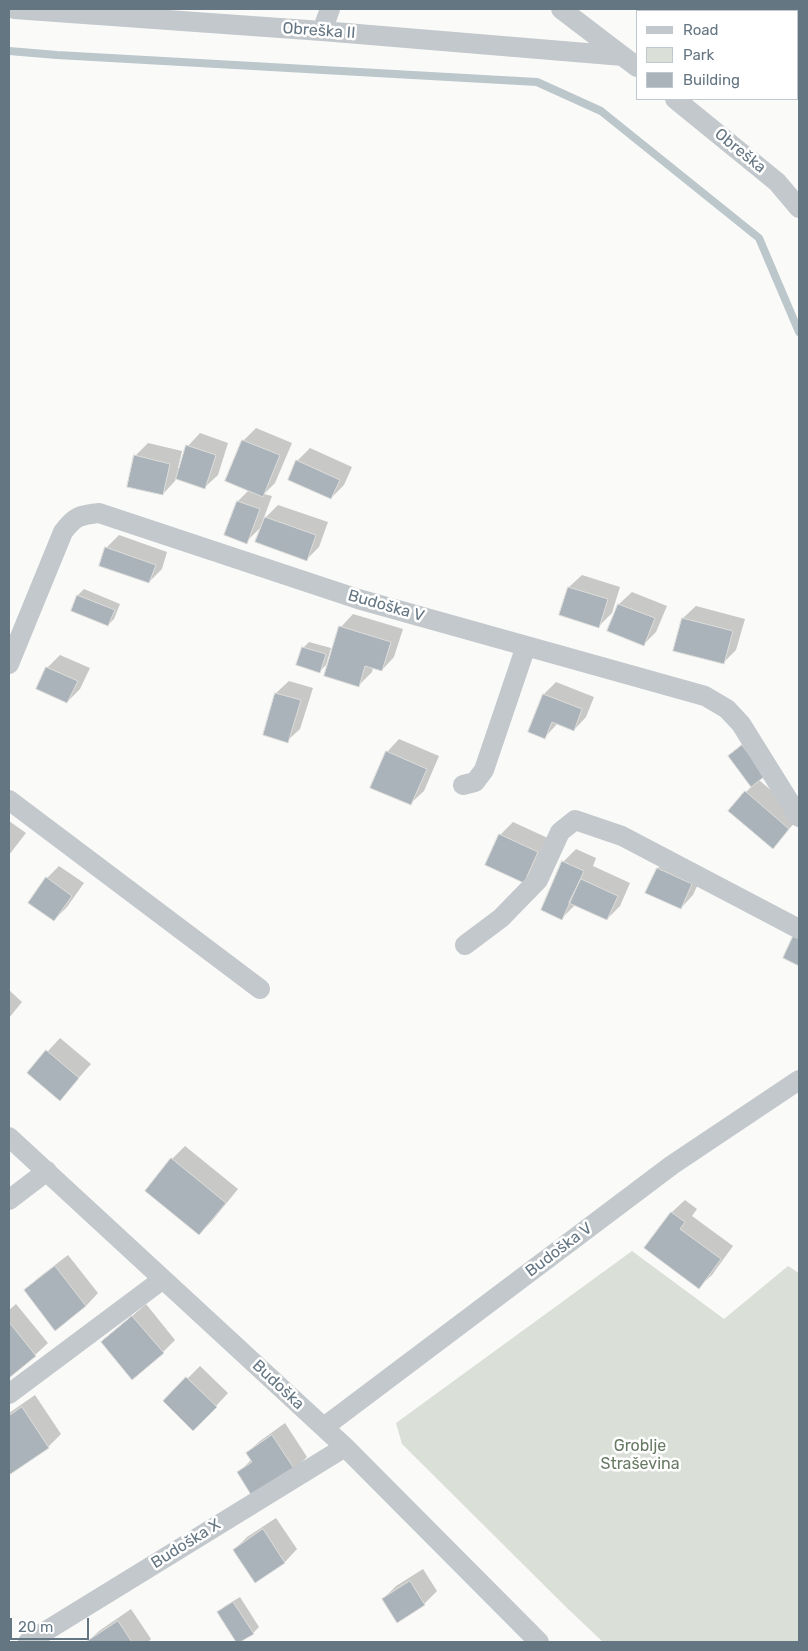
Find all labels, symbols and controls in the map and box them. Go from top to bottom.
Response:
legend [636,10,798,100]
street label: Obreška II [282,19,356,43]
text: Road [683,21,719,39]
text: Park [683,46,714,64]
text: Building [683,71,740,89]
street label: Obreška [711,125,769,177]
street label: Budoška V [346,586,426,626]
street label: Budoška V [522,1219,596,1281]
street label: Budoška [248,1356,308,1414]
park label: Groblje Straševina [600,1436,680,1474]
street label: Budoška X [148,1515,224,1573]
scale bar [12,1608,91,1640]
text: 20 m [18,1618,53,1636]

